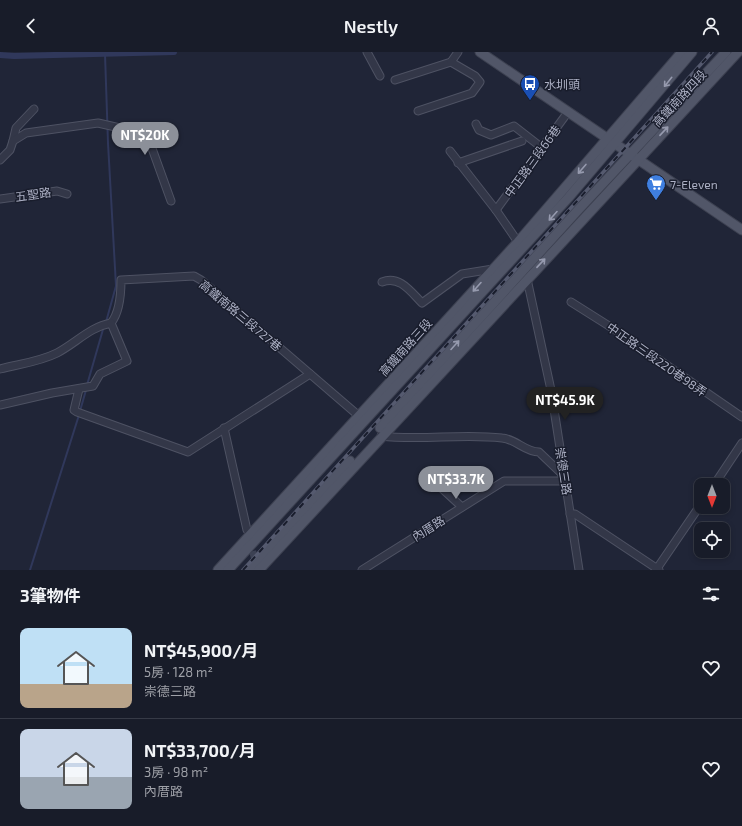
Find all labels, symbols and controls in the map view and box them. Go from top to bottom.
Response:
icon: back [20,15,42,37]
text: Nestly [344,15,398,37]
icon: person [700,15,722,37]
street label: 高鐵南路四段 [649,67,709,129]
bus stop icon: 水圳頭 [519,73,541,101]
place label: 水圳頭 [544,77,580,91]
one-way arrow [663,77,672,88]
pin: NT$20K [112,122,178,156]
street label: 中正路三段66巷 [501,122,563,200]
one-way arrow [659,126,669,136]
text: NT$20K [121,127,169,143]
one-way arrow [578,164,587,174]
supermarket icon: 7-Eleven [645,173,667,201]
place label: 7-Eleven [670,177,718,191]
street label: 五聖路 [14,185,52,203]
one-way arrow [548,210,557,221]
one-way arrow [537,258,546,268]
street label: 高鐵南路三段727巷 [197,277,285,353]
one-way arrow [473,281,482,291]
street label: 高鐵南路三段 [376,316,434,378]
street label: 中正路三段220巷98弄 [604,319,710,399]
one-way arrow [451,339,460,350]
pin: NT$45.9K [524,387,606,421]
text: NT$45.9K [535,392,595,408]
street label: 崇德三路 [553,446,575,496]
pin: NT$33.7K [415,466,497,500]
text: NT$33.7K [427,471,485,487]
north arrow [694,478,730,514]
map controls [694,478,730,558]
street label: 內厝路 [409,513,447,543]
button: locate [694,522,730,558]
icon: filters [700,583,722,605]
text: 3筆物件 [20,585,81,605]
text: NT$45,900/月 [144,640,259,660]
icon: home [52,644,100,692]
icon: heart [700,657,722,679]
text: 5房 · 128 m² [144,664,213,680]
text: 崇德三路 [144,683,196,699]
text: NT$33,700/月 [144,740,256,760]
icon: home [52,745,100,793]
icon: heart [700,758,722,780]
text: 3房 · 98 m² [144,764,208,780]
text: 內厝路 [144,783,183,799]

